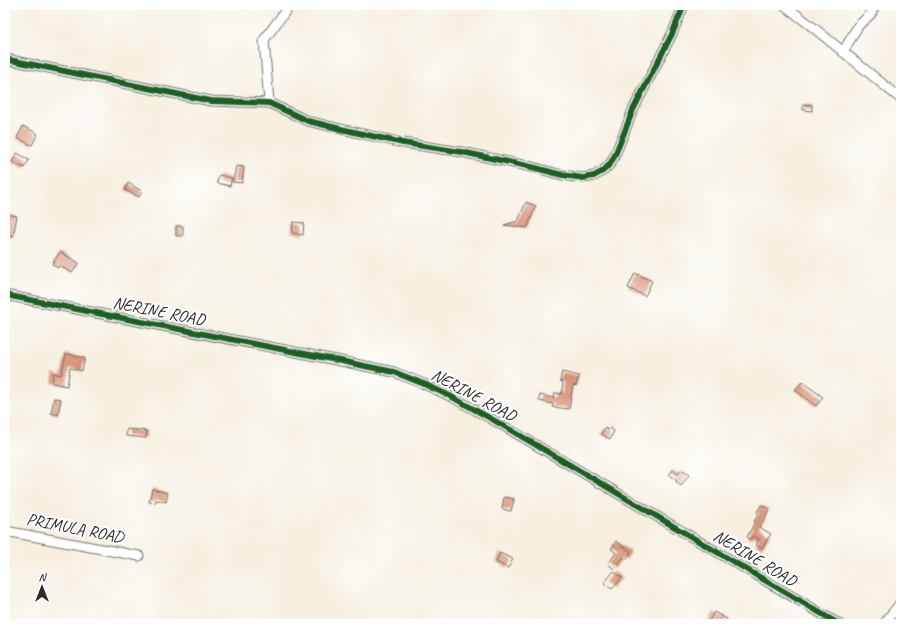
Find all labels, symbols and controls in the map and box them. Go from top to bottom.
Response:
street label: NERINE ROAD [111,292,208,330]
street label: NERINE ROAD [428,364,521,427]
street label: PRIMULA ROAD [25,508,127,548]
street label: NERINE ROAD [710,525,801,592]
north arrow [22,567,62,607]
text: N [39,570,48,584]

